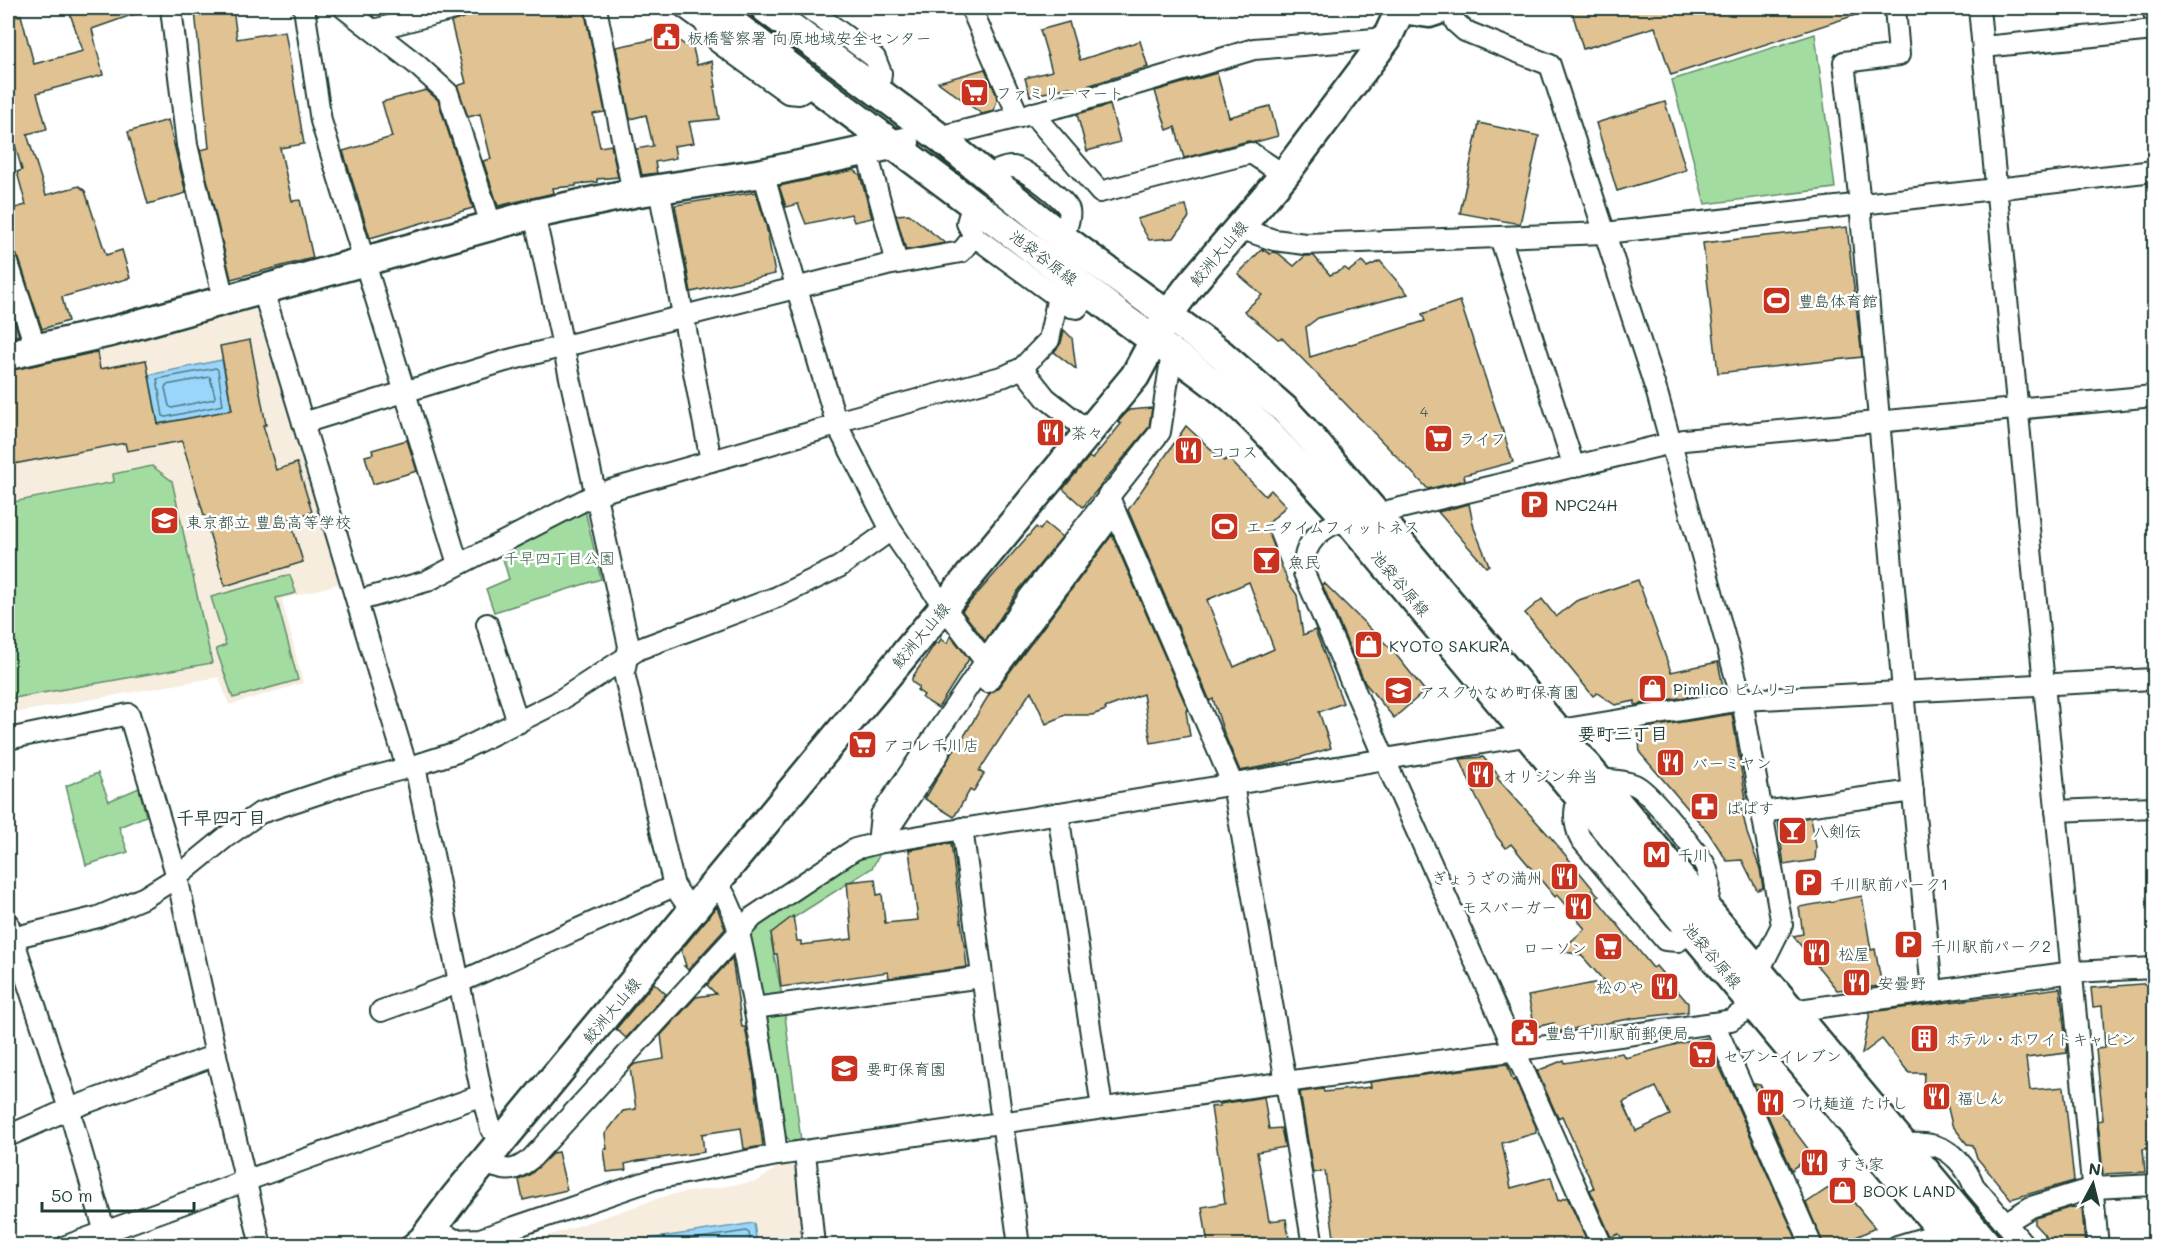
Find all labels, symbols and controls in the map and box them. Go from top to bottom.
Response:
public building icon: 板橋警察署 向原地域安全センター [650,21,682,53]
place label: 板橋警察署 向原地域安全センター [687,27,931,48]
supermarket icon: ファミリーマート [959,76,991,108]
place label: ファミリーマート [996,82,1124,103]
street label: 鮫洲大山線 [1184,216,1252,290]
street label: 池袋谷原線 [1006,225,1082,289]
sports icon: 豊島体育館 [1761,284,1793,316]
place label: 豊島体育館 [1798,290,1878,311]
house number: 4 [1420,402,1429,421]
restaurant icon: 茶々 [1034,416,1066,448]
place label: 茶々 [1071,422,1103,443]
supermarket icon: ライフ [1422,422,1454,454]
place label: ライフ [1459,428,1506,449]
restaurant icon: ココス [1173,435,1205,467]
place label: ココス [1210,441,1258,462]
parking icon: NPC24H [1518,488,1550,520]
place label: NPC24H [1555,494,1618,515]
school or university icon: 東京都立 豊島高等学校 [149,505,181,537]
sports icon: エニタイムフィットネス [1209,510,1241,542]
place label: 東京都立 豊島高等学校 [186,511,351,532]
place label: エニタイムフィットネス [1246,516,1420,537]
bar icon: 魚民 [1251,545,1283,577]
street label: 池袋谷原線 [1367,546,1435,620]
park label: 千早四丁目公園 [503,547,615,568]
place label: 魚民 [1288,551,1320,572]
street label: 鮫洲大山線 [886,598,954,672]
shop icon: KYOTO SAKURA [1352,629,1384,661]
place label: KYOTO SAKURA [1389,635,1510,656]
shop icon: Pimlico ピムリコ [1636,672,1668,704]
school or university icon: アスクかなめ町保育園 [1382,675,1414,707]
place label: Pimlico ピムリコ [1673,678,1797,699]
place label: アスクかなめ町保育園 [1419,681,1579,702]
district label: 要町三丁目 [1578,721,1668,745]
supermarket icon: アコレ千川店 [846,728,878,760]
place label: アコレ千川店 [883,734,979,755]
restaurant icon: バーミヤン [1655,746,1687,778]
place label: バーミヤン [1692,752,1772,773]
restaurant icon: オリジン弁当 [1465,759,1497,791]
place label: オリジン弁当 [1502,765,1598,786]
pharmacy icon: ぱぱす [1689,791,1721,823]
place label: ぱぱす [1726,797,1774,818]
district label: 千早四丁目 [176,805,266,829]
bar icon: 八剣伝 [1776,814,1808,846]
place label: 八剣伝 [1813,820,1861,841]
metro station icon: 千川 [1640,838,1672,870]
place label: 千川 [1677,844,1709,865]
restaurant icon: ぎょうざの満州 [1548,861,1580,893]
place label: ぎょうざの満州 [1431,867,1543,888]
parking icon: 千川駅前パーク1 [1792,867,1824,899]
place label: 千川駅前パーク1 [1829,873,1948,894]
restaurant icon: モスバーガー [1562,890,1594,922]
place label: モスバーガー [1461,896,1557,917]
street label: 池袋谷原線 [1679,918,1747,992]
parking icon: 千川駅前パーク2 [1893,929,1925,961]
supermarket icon: ローソン [1592,931,1624,963]
place label: 千川駅前パーク2 [1930,935,2051,956]
place label: ローソン [1523,937,1587,958]
restaurant icon: 松屋 [1801,937,1833,969]
place label: 松屋 [1838,943,1870,964]
restaurant icon: 安曇野 [1841,966,1873,998]
restaurant icon: 松のや [1649,970,1681,1002]
place label: 安曇野 [1878,972,1926,993]
street label: 鮫洲大山線 [577,973,645,1047]
place label: 松のや [1596,976,1644,997]
public building icon: 豊島千川駅前郵便局 [1508,1016,1540,1048]
place label: 豊島千川駅前郵便局 [1545,1022,1689,1043]
building icon: ホテル・ホワイトキャビン [1908,1022,1940,1054]
place label: ホテル・ホワイトキャビン [1945,1028,2136,1049]
supermarket icon: セブン-イレブン [1686,1039,1718,1071]
place label: セブン-イレブン [1723,1045,1842,1066]
school or university icon: 要町保育園 [829,1052,861,1084]
place label: 要町保育園 [866,1058,946,1079]
restaurant icon: 福しん [1920,1081,1952,1113]
restaurant icon: つけ麺道 たけし [1754,1086,1786,1118]
place label: 福しん [1957,1087,2005,1108]
place label: つけ麺道 たけし [1791,1092,1908,1113]
restaurant icon: すき家 [1799,1147,1831,1179]
place label: すき家 [1836,1153,1884,1174]
north arrow [2063,1154,2123,1214]
text: N [2088,1157,2102,1180]
shop icon: BOOK LAND [1826,1174,1858,1206]
scale bar [42,1175,194,1213]
place label: BOOK LAND [1863,1180,1955,1201]
text: 50 m [51,1183,93,1207]

